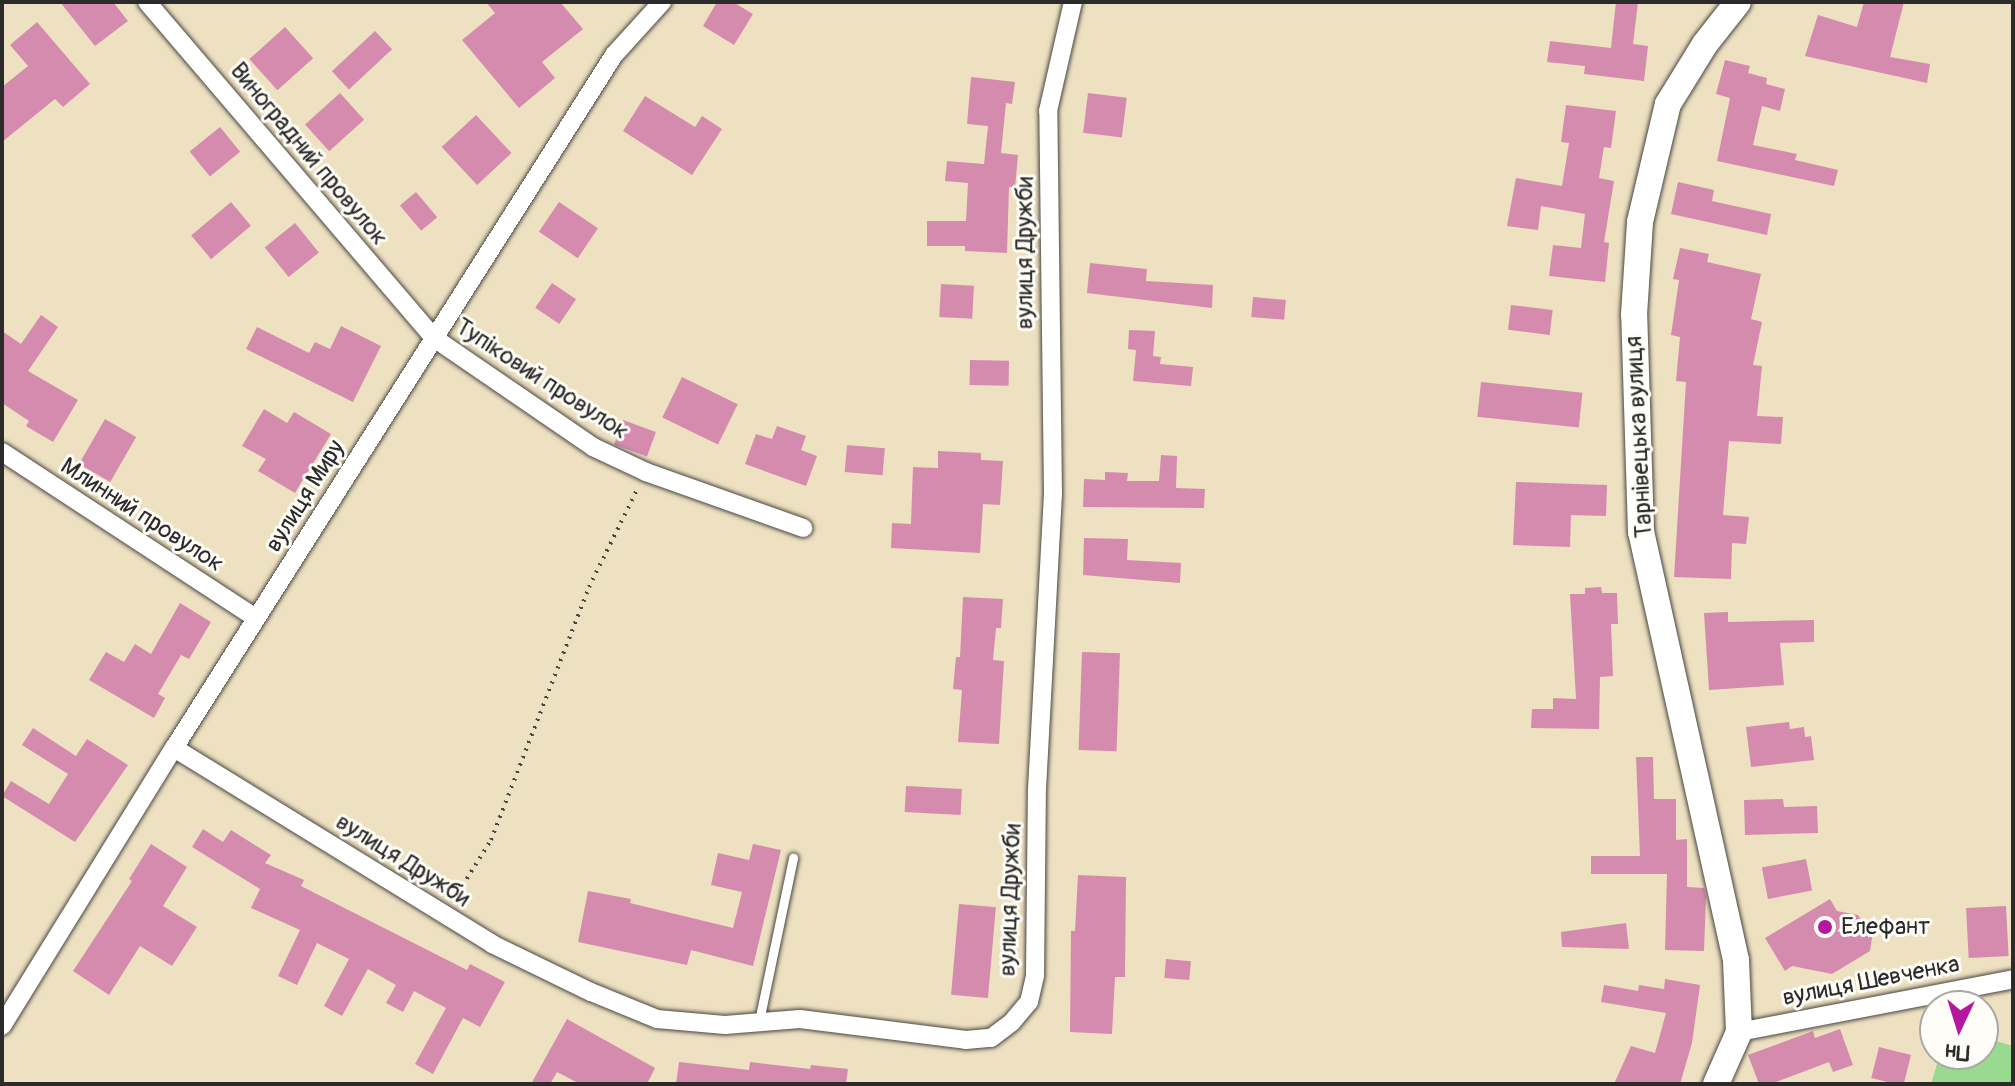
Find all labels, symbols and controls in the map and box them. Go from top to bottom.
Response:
street label: Виноградний провулок [224,57,394,251]
street label: вулиця Дружби [1011,177,1039,329]
street label: Тупіковий провулок [450,312,634,446]
street label: Тарнівецька вулиця [1619,335,1659,539]
street label: вулиця Миру [259,435,351,557]
street label: Млинний провулок [55,452,229,578]
street label: вулиця Дружби [331,807,475,913]
street label: вулиця Дружби [993,823,1027,977]
place label: Елефант [1841,913,1930,941]
marker: Елефант [1816,918,1834,936]
street label: вулиця Шевченка [1780,950,1962,1012]
north arrow [1919,990,1999,1070]
text: Пн [1944,1037,1971,1067]

